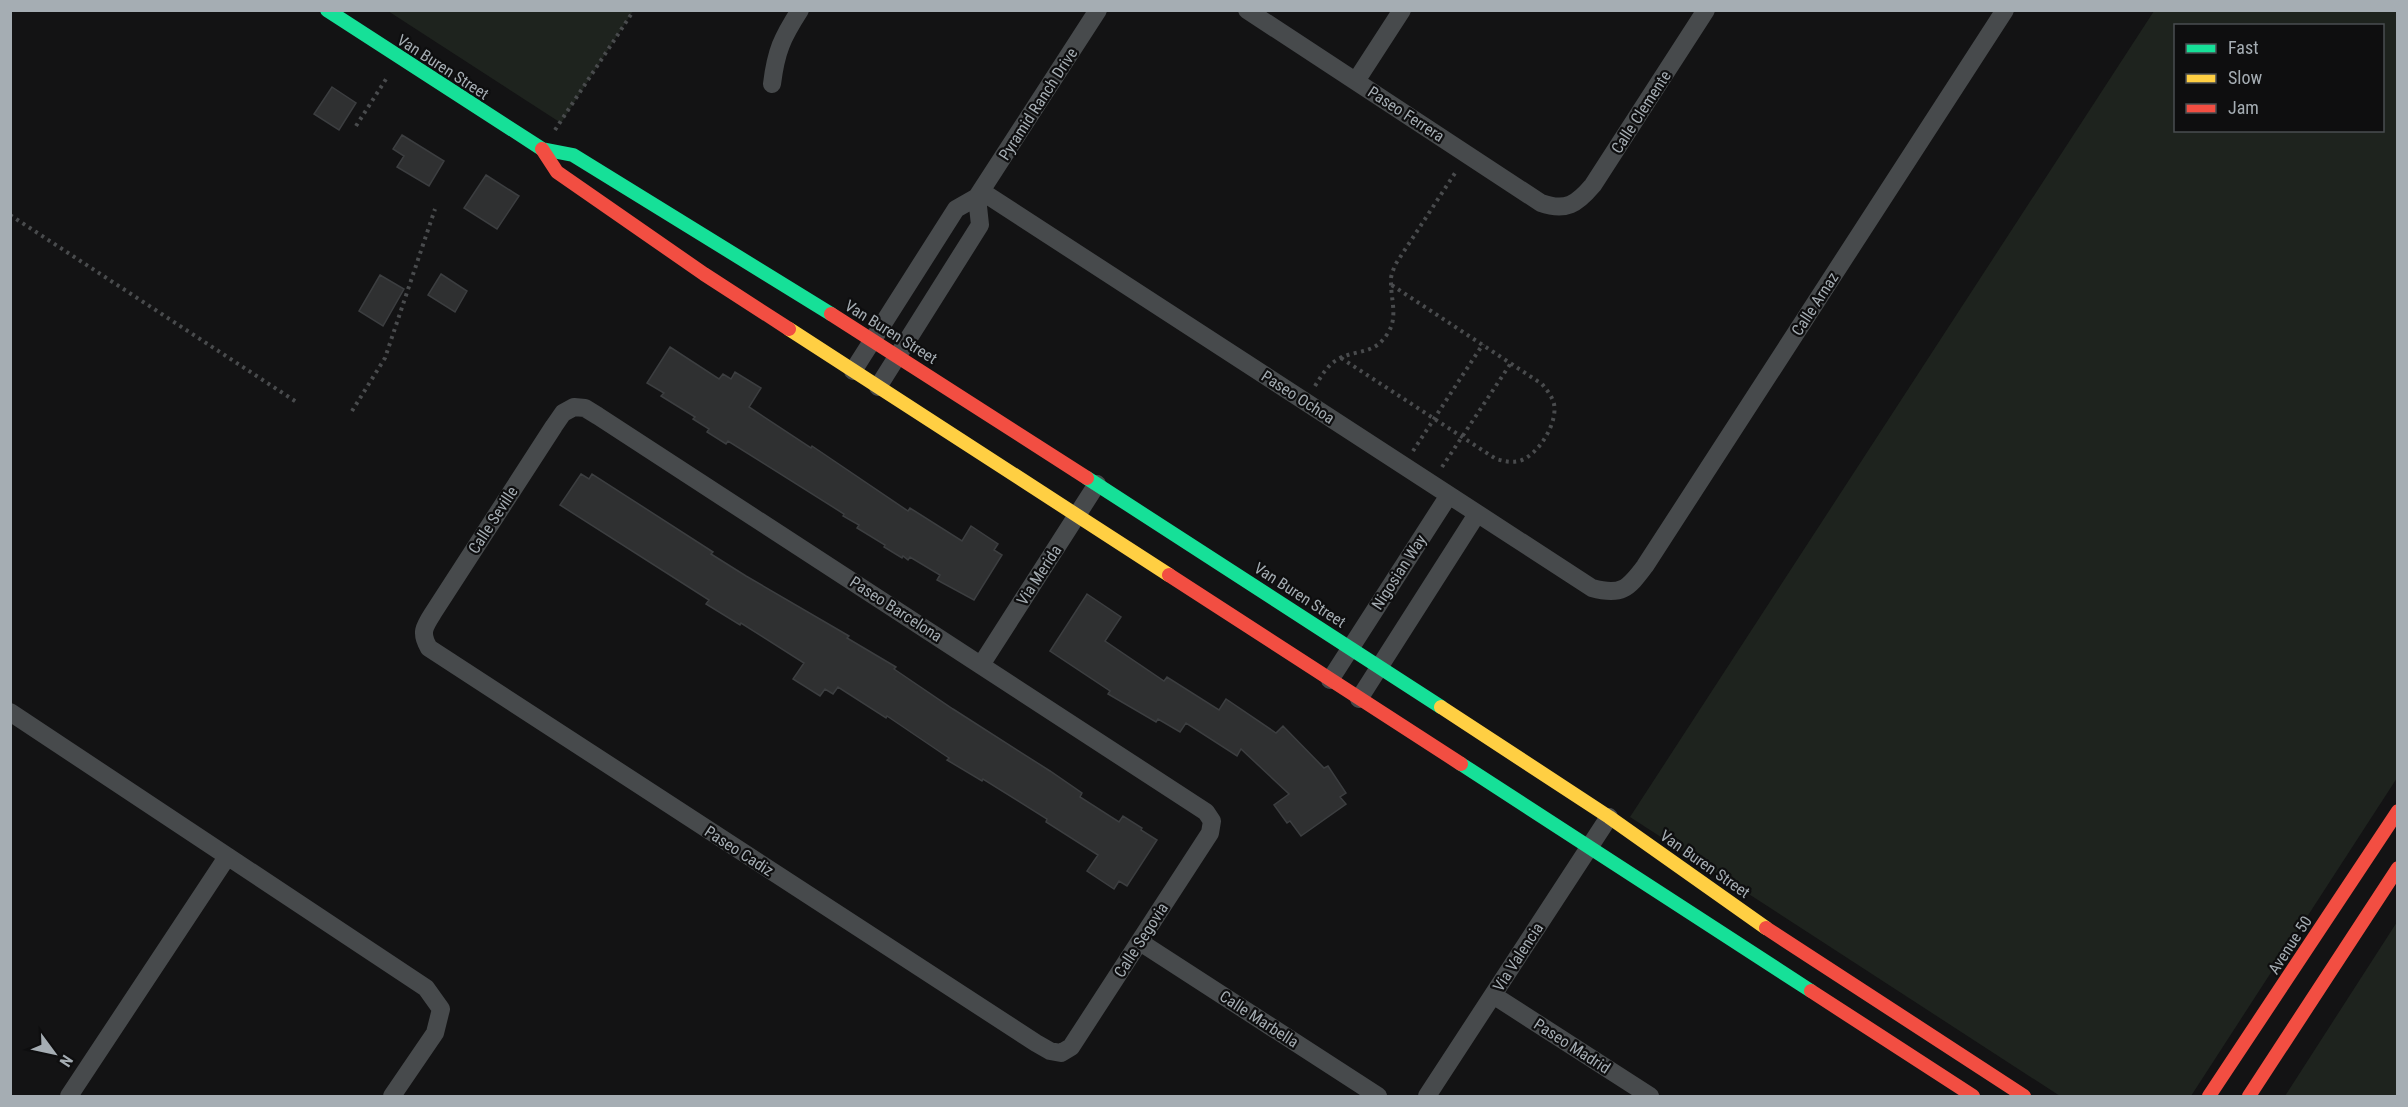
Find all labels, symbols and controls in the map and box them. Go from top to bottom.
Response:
legend [2174,24,2384,132]
street label: Van Buren Street [394,30,493,104]
text: Fast [2228,37,2259,58]
street label: Pyramid Ranch Drive [995,44,1081,164]
street label: Calle Clemente [1607,67,1675,157]
text: Slow [2228,67,2263,88]
street label: Paseo Ferrera [1364,82,1448,146]
text: Jam [2228,97,2259,118]
street label: Calle Arnaz [1787,269,1843,339]
street label: Van Buren Street [841,296,941,368]
street label: Paseo Ochoa [1258,366,1338,428]
street label: Calle Seville [464,483,522,557]
street label: Nigosian Way [1368,531,1430,613]
street label: Via Merida [1013,541,1065,609]
street label: Van Buren Street [1251,558,1350,632]
street label: Paseo Barcelona [846,572,946,646]
street label: Paseo Cadiz [701,822,777,880]
street label: Van Buren Street [1656,826,1754,902]
street label: Calle Segovia [1110,899,1172,981]
street label: Avenue 50 [2264,912,2316,978]
street label: Via Valencia [1489,919,1547,995]
street label: Calle Marbella [1216,986,1302,1052]
street label: Paseo Madrid [1530,1014,1614,1078]
north arrow [24,1023,84,1083]
text: N [56,1052,77,1070]

